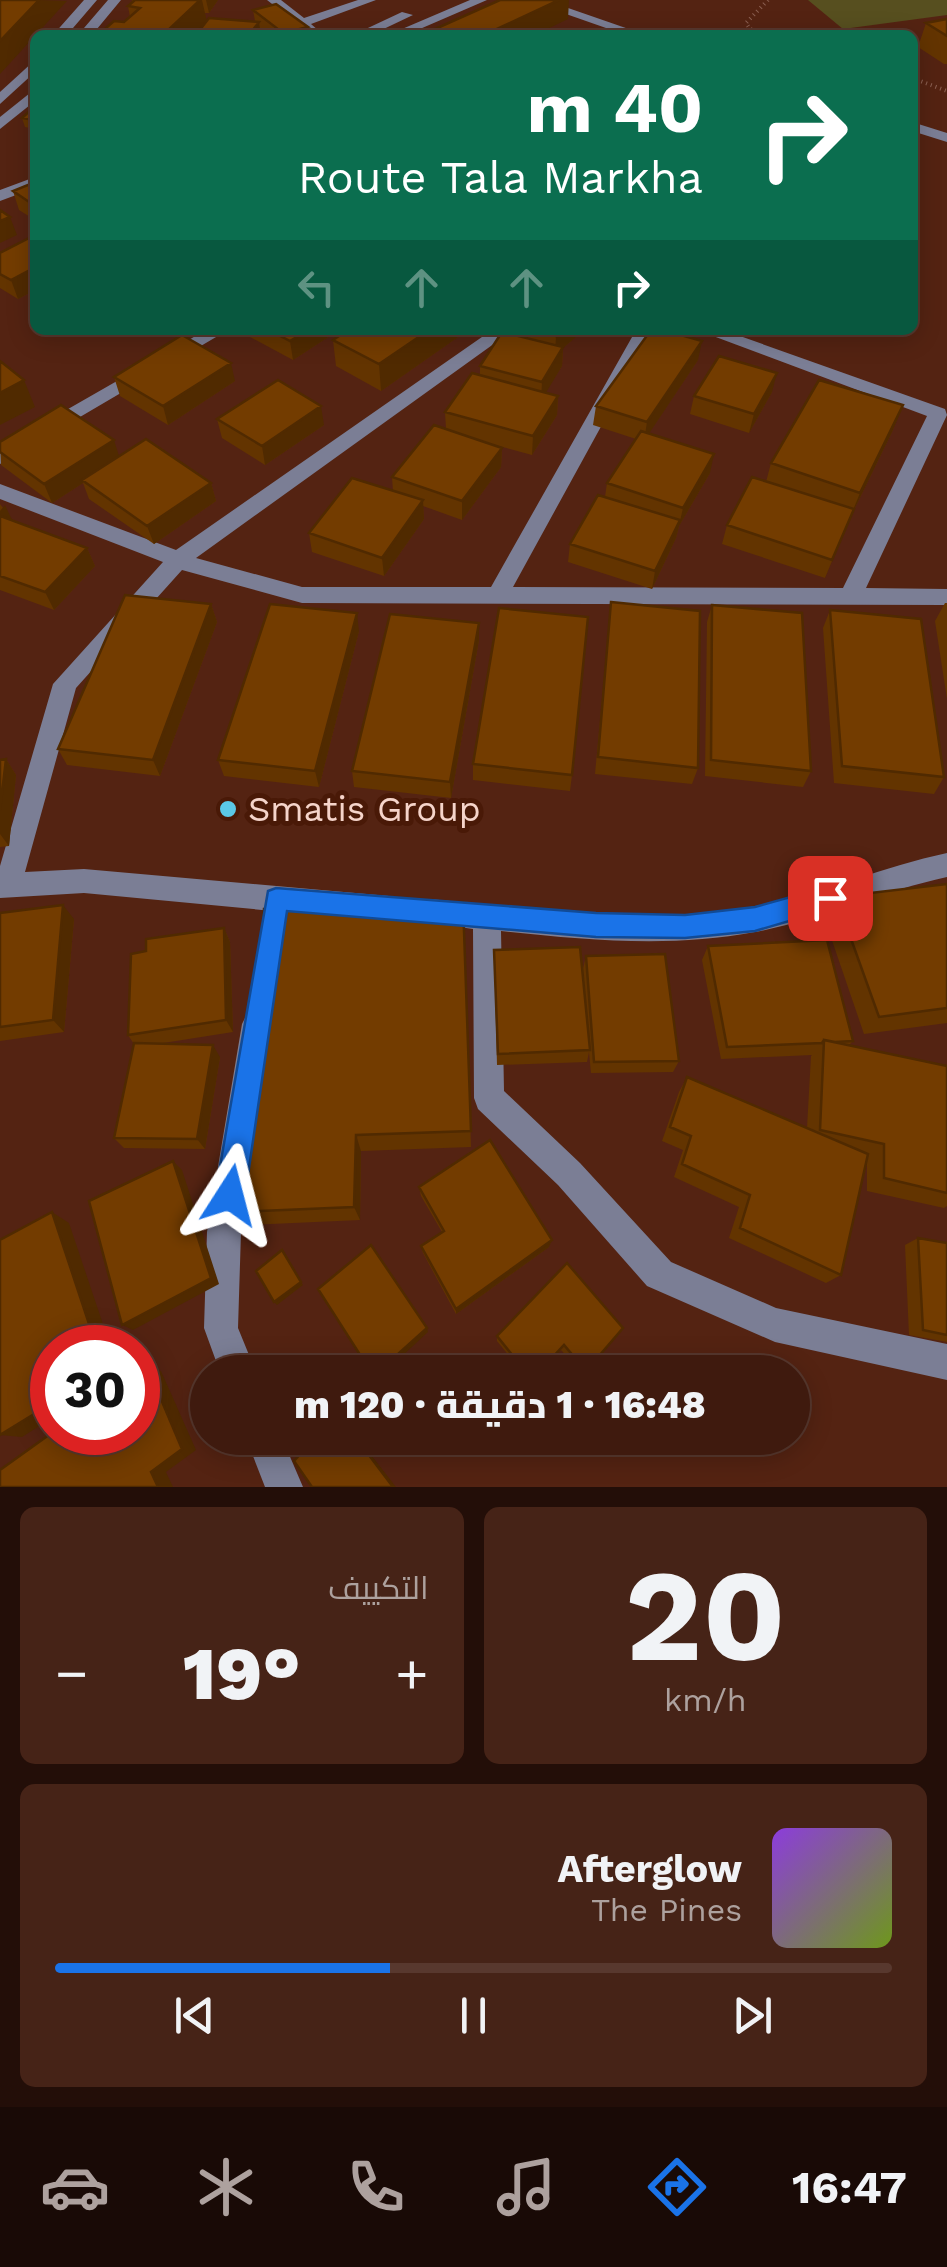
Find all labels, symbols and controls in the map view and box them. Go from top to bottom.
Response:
text: 40 m [527,67,703,149]
icon: right [738,70,868,200]
text: Route Tala Markha [298,151,703,204]
icon: left [289,260,344,315]
icon: ahead [394,260,449,315]
icon: ahead [499,260,554,315]
icon: right [604,260,659,315]
place label: Smatis Group [248,788,481,830]
marker: Smatis Group [217,798,239,820]
pin [788,856,873,941]
icon: arrive [803,871,858,926]
position arrow [178,1143,282,1247]
speed limit sign: 30 [30,1325,160,1455]
text: 16:48 · 1 دقيقة · 120 m [294,1383,706,1427]
text: 20 [625,1539,786,1692]
text: التكييف [328,1569,429,1607]
text: 19° [183,1629,301,1717]
text: − [55,1641,88,1705]
text: + [395,1641,428,1705]
text: km/h [664,1681,746,1719]
text: Afterglow [557,1847,742,1891]
text: The Pines [591,1891,742,1929]
icon: previous [167,1988,222,2043]
icon: pause [446,1988,501,2043]
icon: next [725,1988,780,2043]
icon: car [40,2152,110,2222]
icon: climate [191,2152,261,2222]
icon: phone [341,2152,411,2222]
icon: music [491,2152,561,2222]
icon: directions [642,2152,712,2222]
text: 16:47 [792,2161,907,2214]

